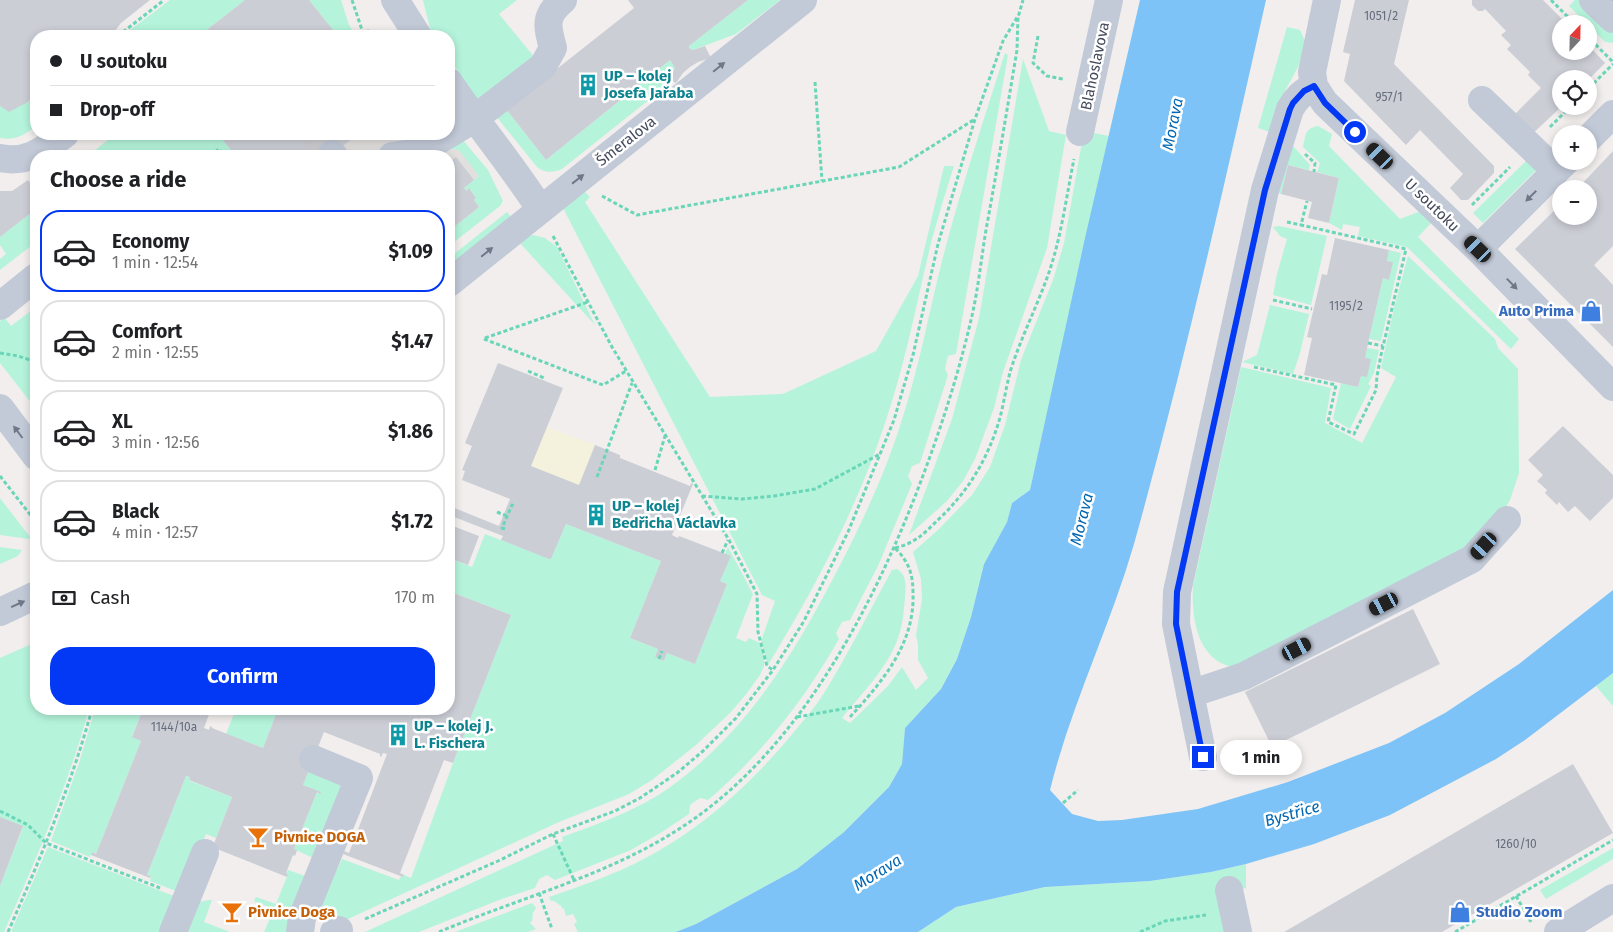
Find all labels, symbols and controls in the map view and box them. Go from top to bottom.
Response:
house number: 1051/2 [1364,9,1398,23]
north arrow [1552,15,1598,60]
map controls [1552,15,1597,225]
street label: Blahoslavova [1077,20,1113,112]
text: U soutoku [80,50,167,73]
one-way arrow [712,62,725,73]
place label: UP – kolej Josefa Jařaba [603,67,694,102]
button: locate [1552,70,1597,115]
building icon: UP – kolej Josefa Jařaba [575,72,601,98]
house number: 957/1 [1375,90,1403,104]
water label: Morava [1158,96,1187,152]
text: Drop-off [80,98,154,121]
street label: Šmeralova [593,112,659,170]
route start [1344,121,1366,143]
button: + [1552,125,1597,170]
car [1364,140,1396,172]
text: Choose a ride [50,166,186,193]
one-way arrow [571,174,585,184]
street label: U soutoku [1401,175,1463,235]
button: − [1552,180,1597,225]
one-way arrow [1526,190,1538,202]
icon: car [52,229,97,274]
text: Economy [112,230,189,253]
car [1462,233,1494,265]
text: $1.09 [389,240,433,263]
one-way arrow [480,247,493,258]
text: 1 min · 12:54 [112,253,198,272]
one-way arrow [1506,278,1518,290]
shop icon: Auto Prima [1578,298,1604,324]
house number: 1195/2 [1329,299,1363,313]
place label: Auto Prima [1498,302,1574,320]
icon: car [52,319,97,364]
text: Comfort [112,320,182,343]
text: $1.47 [391,330,433,353]
text: 2 min · 12:55 [112,343,199,362]
icon: car [52,409,97,454]
text: XL [112,410,133,433]
text: $1.86 [388,420,433,443]
one-way arrow [13,425,23,439]
text: 3 min · 12:56 [112,433,199,452]
water label: Morava [1066,491,1097,547]
place label: UP – kolej Bedřicha Václavka [612,497,736,532]
icon: car [52,499,97,544]
text: Black [112,500,159,523]
building icon: UP – kolej Bedřicha Václavka [583,502,609,528]
text: $1.72 [391,510,433,533]
text: 4 min · 12:57 [112,523,198,542]
car [1468,530,1499,562]
icon: cash [50,584,78,612]
text: Cash [90,586,131,609]
text: 170 m [394,588,435,607]
car [1367,591,1400,617]
one-way arrow [11,599,25,607]
car [1280,636,1313,662]
button: Confirm [50,647,435,705]
place label: UP – kolej J. L. Fischera [414,717,494,752]
house number: 1144/10a [151,720,197,734]
building icon: UP – kolej J. L. Fischera [385,722,411,748]
callout: 1 min [1220,740,1303,774]
route end [1192,746,1214,768]
text: 1 min [1242,748,1280,767]
water label: Bystřice [1262,797,1322,830]
bar icon: Pivnice DOGA [245,824,271,850]
place label: Pivnice DOGA [274,828,366,846]
house number: 1260/10 [1495,837,1537,851]
water label: Morava [850,850,905,895]
bar icon: Pivnice Doga [219,899,245,925]
shop icon: Studio Zoom [1447,899,1473,925]
place label: Pivnice Doga [248,903,335,921]
place label: Studio Zoom [1476,903,1563,921]

